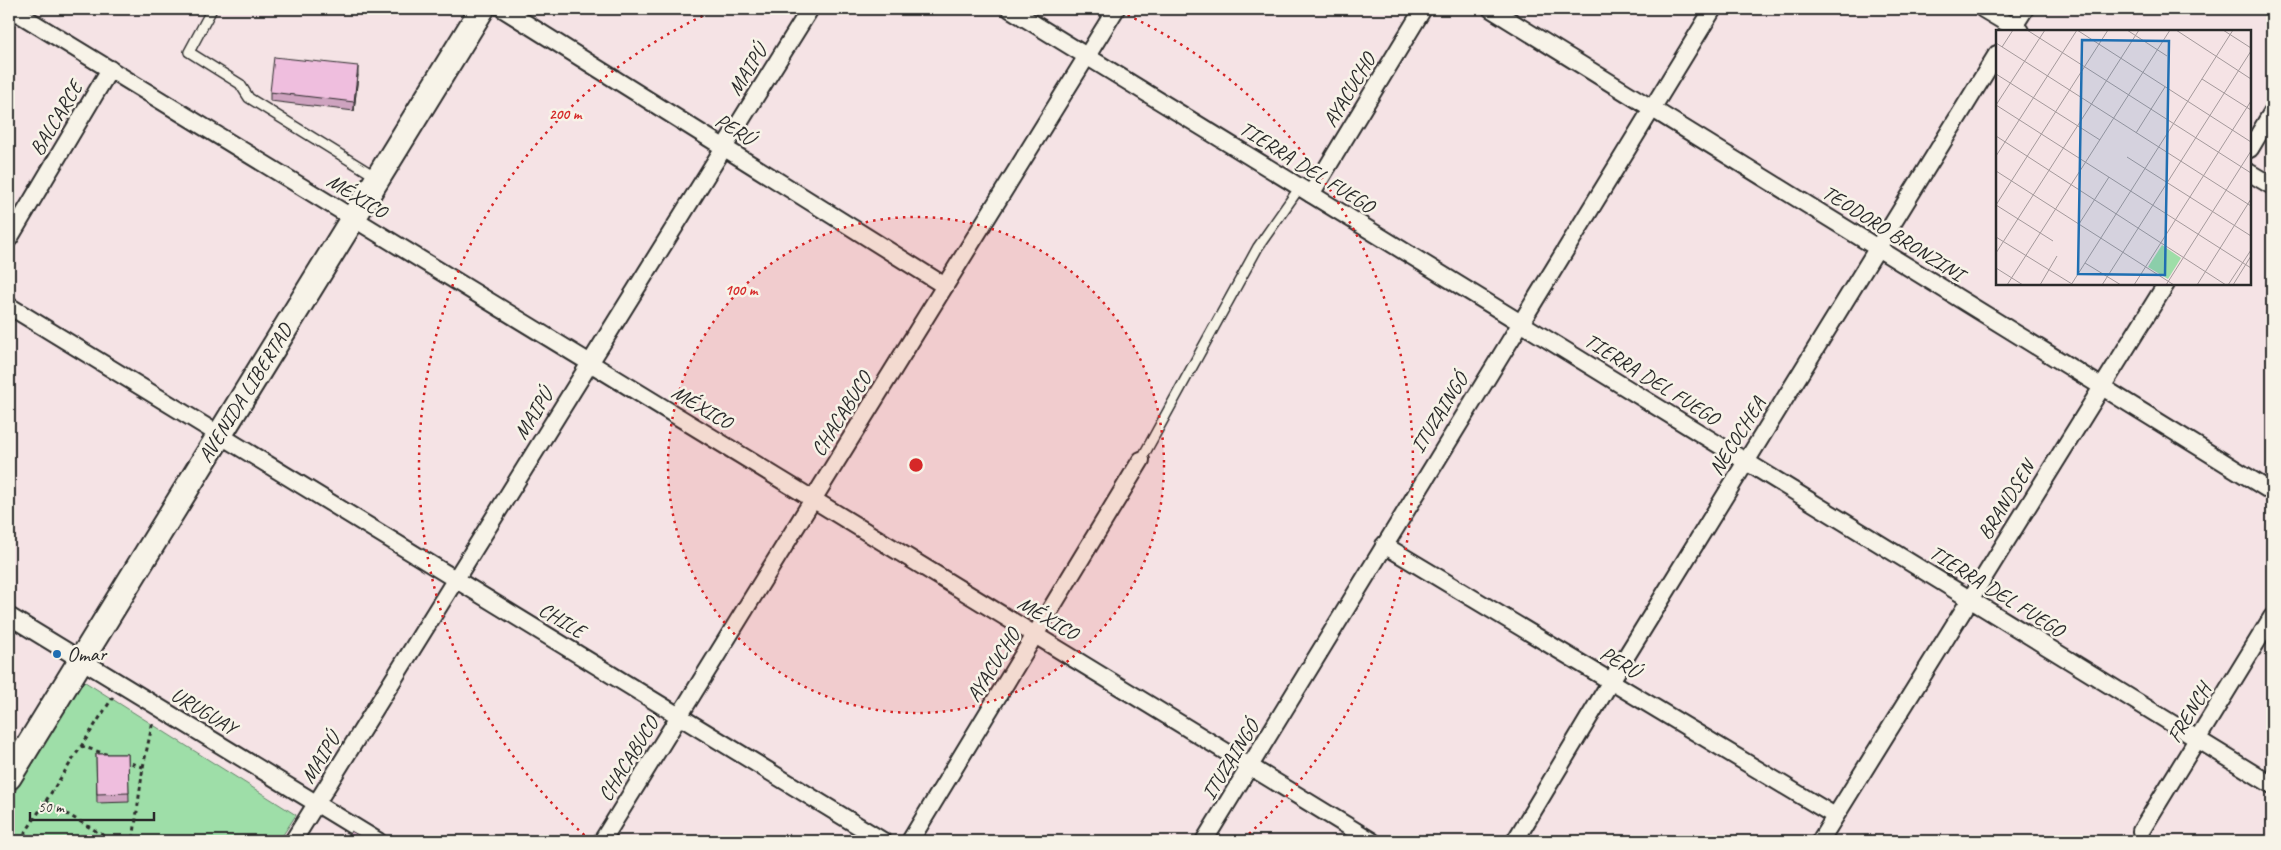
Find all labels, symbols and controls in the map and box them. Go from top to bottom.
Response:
inset map [1996,30,2251,285]
street label: MAIPÚ [722,37,774,100]
street label: AYACUCHO [1317,46,1382,132]
street label: BALCARCE [24,74,90,160]
text: 200 m [549,105,583,124]
street label: PERÚ [711,107,763,153]
street label: TIERRA DEL FUEGO [1235,115,1381,220]
street label: MÉXICO [322,168,394,226]
street label: TEODORO BRONZINI [1818,179,1972,289]
text: 100 m [725,281,759,300]
street label: AVENIDA LIBERTAD [192,317,299,467]
street label: TIERRA DEL FUEGO [1580,327,1726,432]
street label: CHACABUCO [805,365,878,461]
street label: ITUZAINGÓ [1404,366,1475,458]
street label: MÉXICO [667,379,739,436]
street label: MAIPÚ [508,381,560,444]
street label: NECOCHEA [1703,391,1772,480]
street label: BRANDSEN [1972,453,2042,544]
centre of rings [907,456,925,474]
street label: TIERRA DEL FUEGO [1925,539,2071,644]
street label: MÉXICO [1013,590,1085,647]
street label: CHILE [534,596,592,645]
street label: AYACUCHO [960,621,1027,706]
street label: PERÚ [1596,640,1648,686]
place label: Omar [67,641,108,667]
marker: Omar [51,648,63,660]
street label: FRENCH [2161,676,2218,747]
street label: URUGUAY [166,681,245,743]
street label: CHACABUCO [592,710,665,806]
street label: ITUZAINGÓ [1195,713,1266,805]
street label: MAIPÚ [295,725,347,788]
scale bar [30,790,154,822]
text: 50 m [38,798,65,817]

